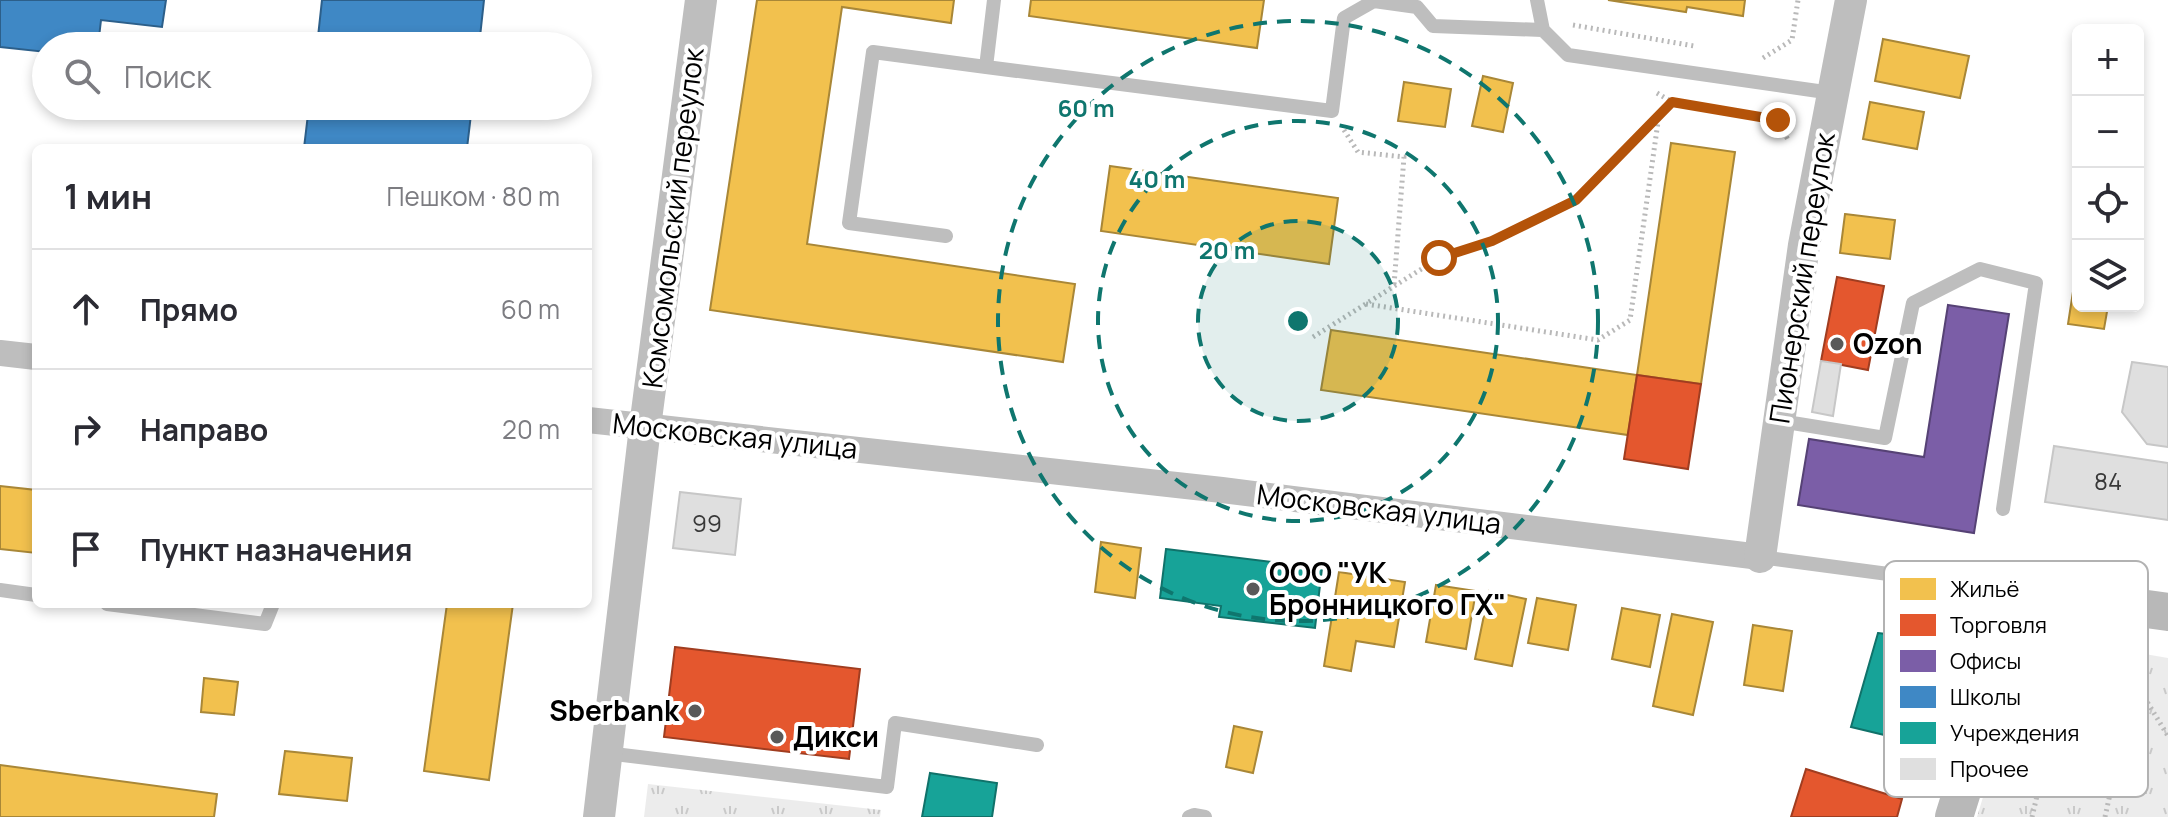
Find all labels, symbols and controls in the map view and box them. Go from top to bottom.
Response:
map controls [2072,24,2144,312]
button: + [2072,24,2144,96]
search box [32,32,592,120]
street label: Комсомольский переулок [632,44,712,390]
icon: search [60,54,104,98]
text: Поиск [124,56,211,97]
text: 60 m [1057,91,1115,124]
button: − [2072,96,2144,168]
route end [1760,102,1796,138]
street label: Пионерский переулок [1759,129,1843,426]
text: 40 m [1129,162,1185,195]
button: locate [2072,168,2144,240]
text: 1 мин [64,173,152,219]
text: Пешком · 80 m [387,178,560,214]
text: 20 m [1199,233,1255,266]
route start [1421,240,1457,276]
button: layers [2072,240,2144,312]
icon: ahead [64,287,108,331]
text: Прямо [140,289,238,330]
text: 60 m [501,291,560,327]
centre of rings [1284,307,1312,335]
place label: Ozon [1853,324,1923,362]
marker: Ozon [1828,335,1846,353]
street label: Московская улица [611,403,859,467]
icon: right [64,407,108,451]
text: Направо [140,409,268,450]
text: 20 m [502,411,560,447]
house number: 84 [2094,464,2122,497]
street label: Московская улица [1255,474,1503,542]
house number: 99 [692,506,722,539]
icon: arrive [64,527,108,571]
text: Пункт назначения [140,529,413,570]
place label: ООО "УК Бронницкого ГХ" [1269,553,1506,623]
legend [1884,561,2148,797]
text: Жильё [1950,574,2020,604]
marker: ООО "УК Бронницкого ГХ" [1244,580,1262,598]
text: Торговля [1950,610,2047,640]
text: Офисы [1950,646,2021,676]
text: Школы [1950,682,2021,712]
place label: Sberbank [549,691,680,729]
marker: Sberbank [686,702,704,720]
place label: Дикси [793,717,879,755]
text: Учреждения [1950,718,2079,748]
marker: Дикси [768,728,786,746]
text: Прочее [1950,754,2029,784]

